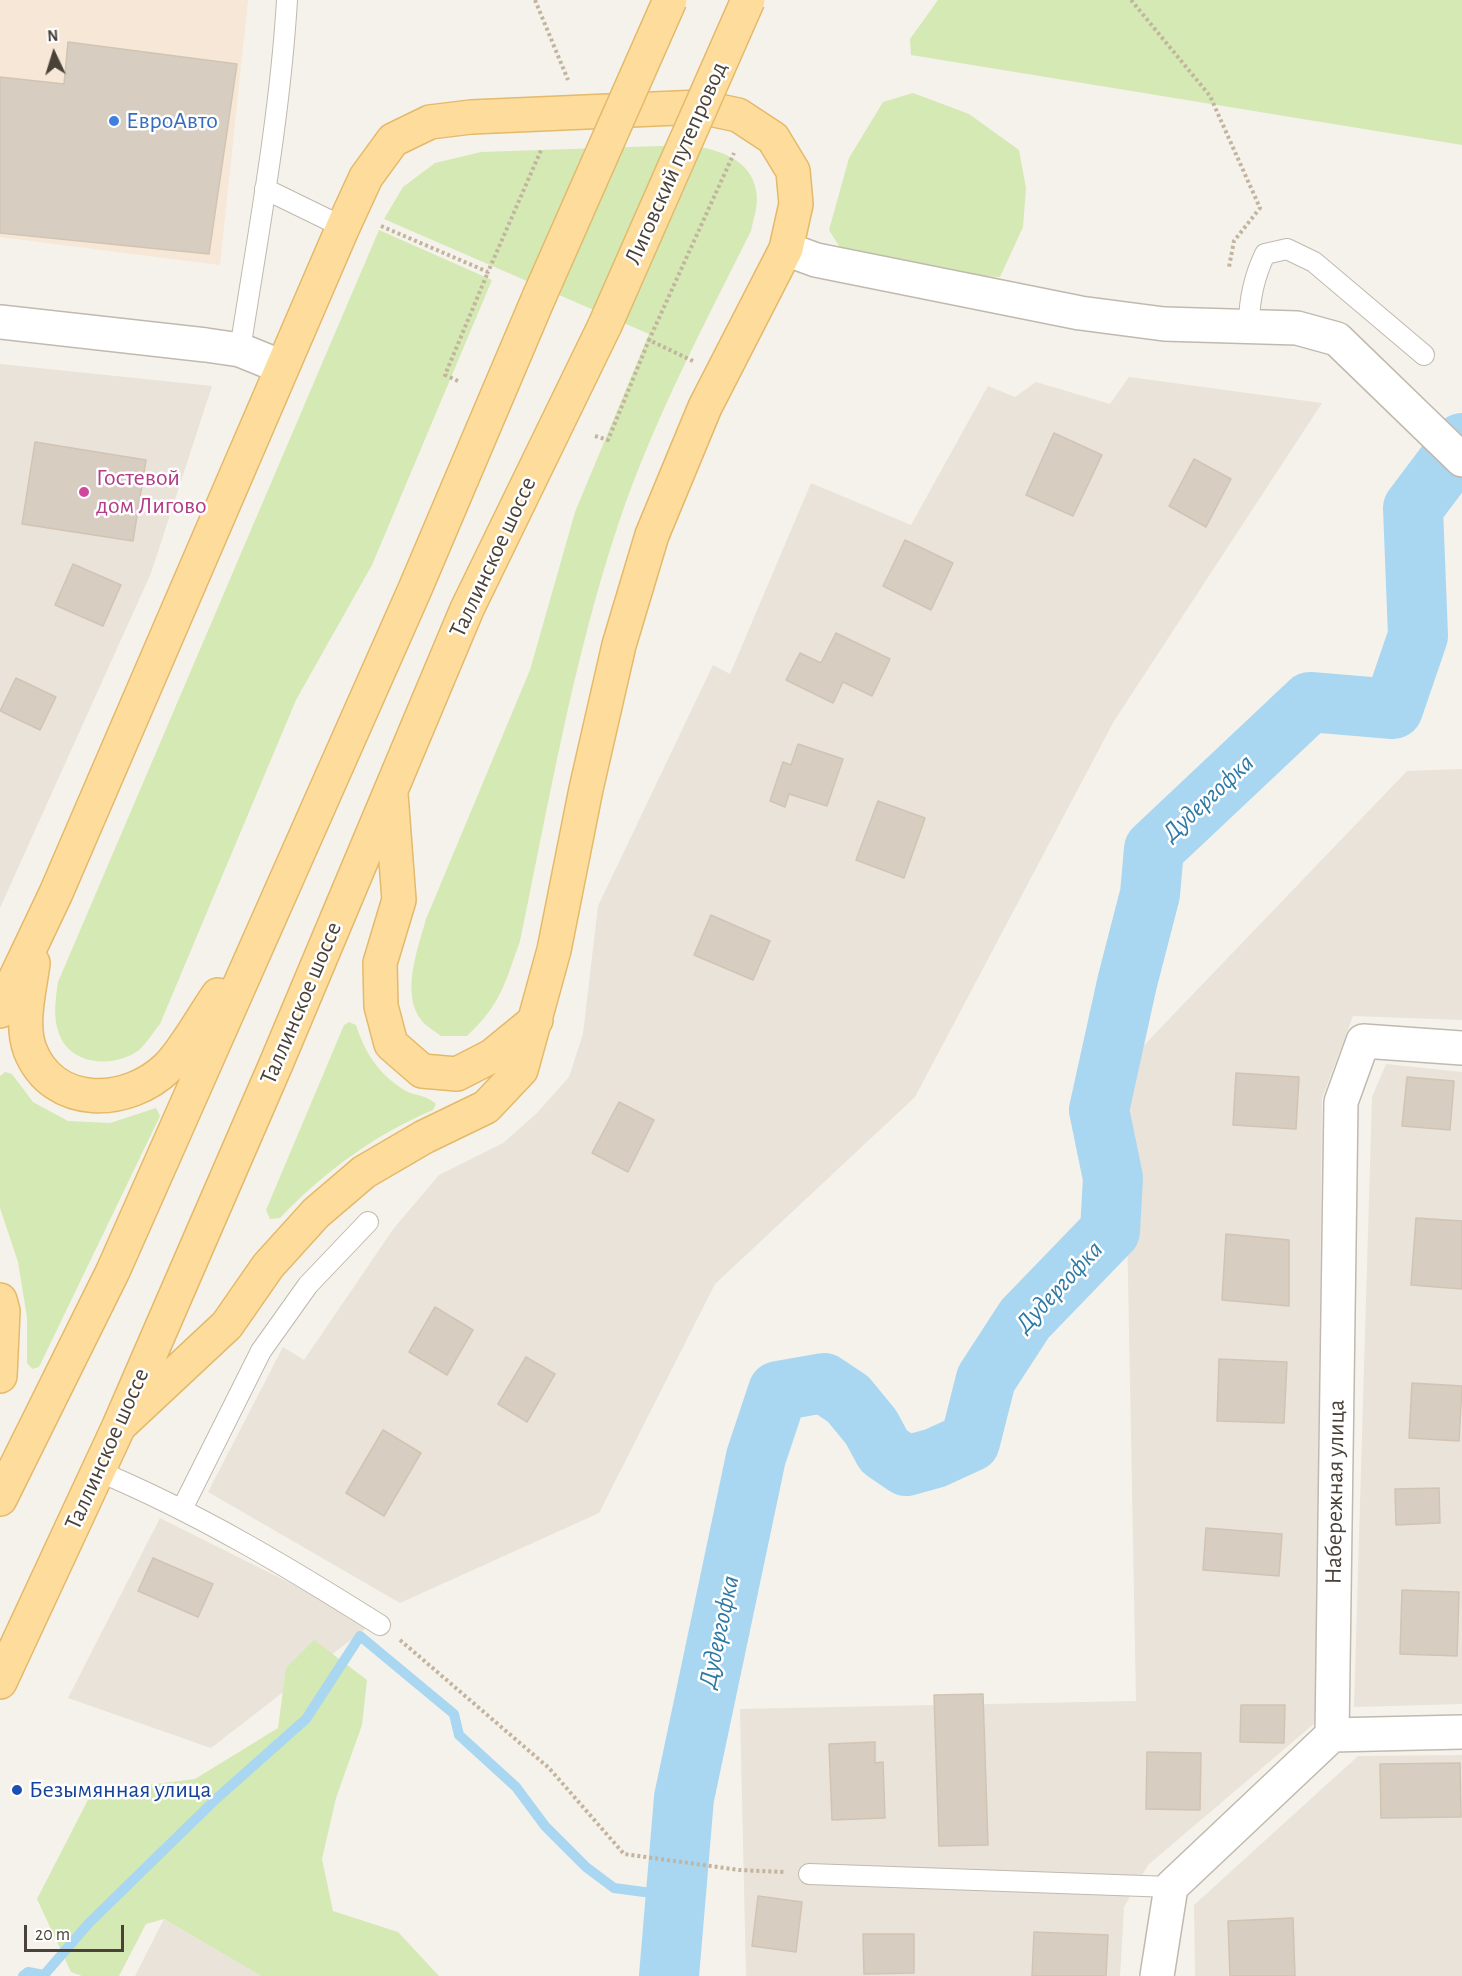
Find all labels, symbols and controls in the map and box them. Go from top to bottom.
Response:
north arrow [24,24,84,84]
text: N [47,28,59,44]
street label: Лиговский путепровод [618,57,734,269]
place label: ЕвроАвто [126,107,218,135]
marker: ЕвроАвто [107,114,121,128]
place label: Гостевой дом Лигово [96,464,207,520]
street label: Таллинское шоссе [443,472,543,642]
marker: Гостевой дом Лигово [77,485,91,499]
water label: Дудергофка [1155,747,1261,849]
street label: Таллинское шоссе [254,917,348,1089]
water label: Дудергофка [1008,1234,1110,1340]
street label: Таллинское шоссе [58,1364,156,1534]
street label: Набережная улица [1319,1399,1351,1585]
water label: Дудергофка [692,1573,746,1691]
place label: Безымянная улица [29,1776,212,1804]
marker: Безымянная улица [10,1783,24,1797]
scale bar [27,1913,128,1951]
text: 20 m [35,1926,70,1944]

